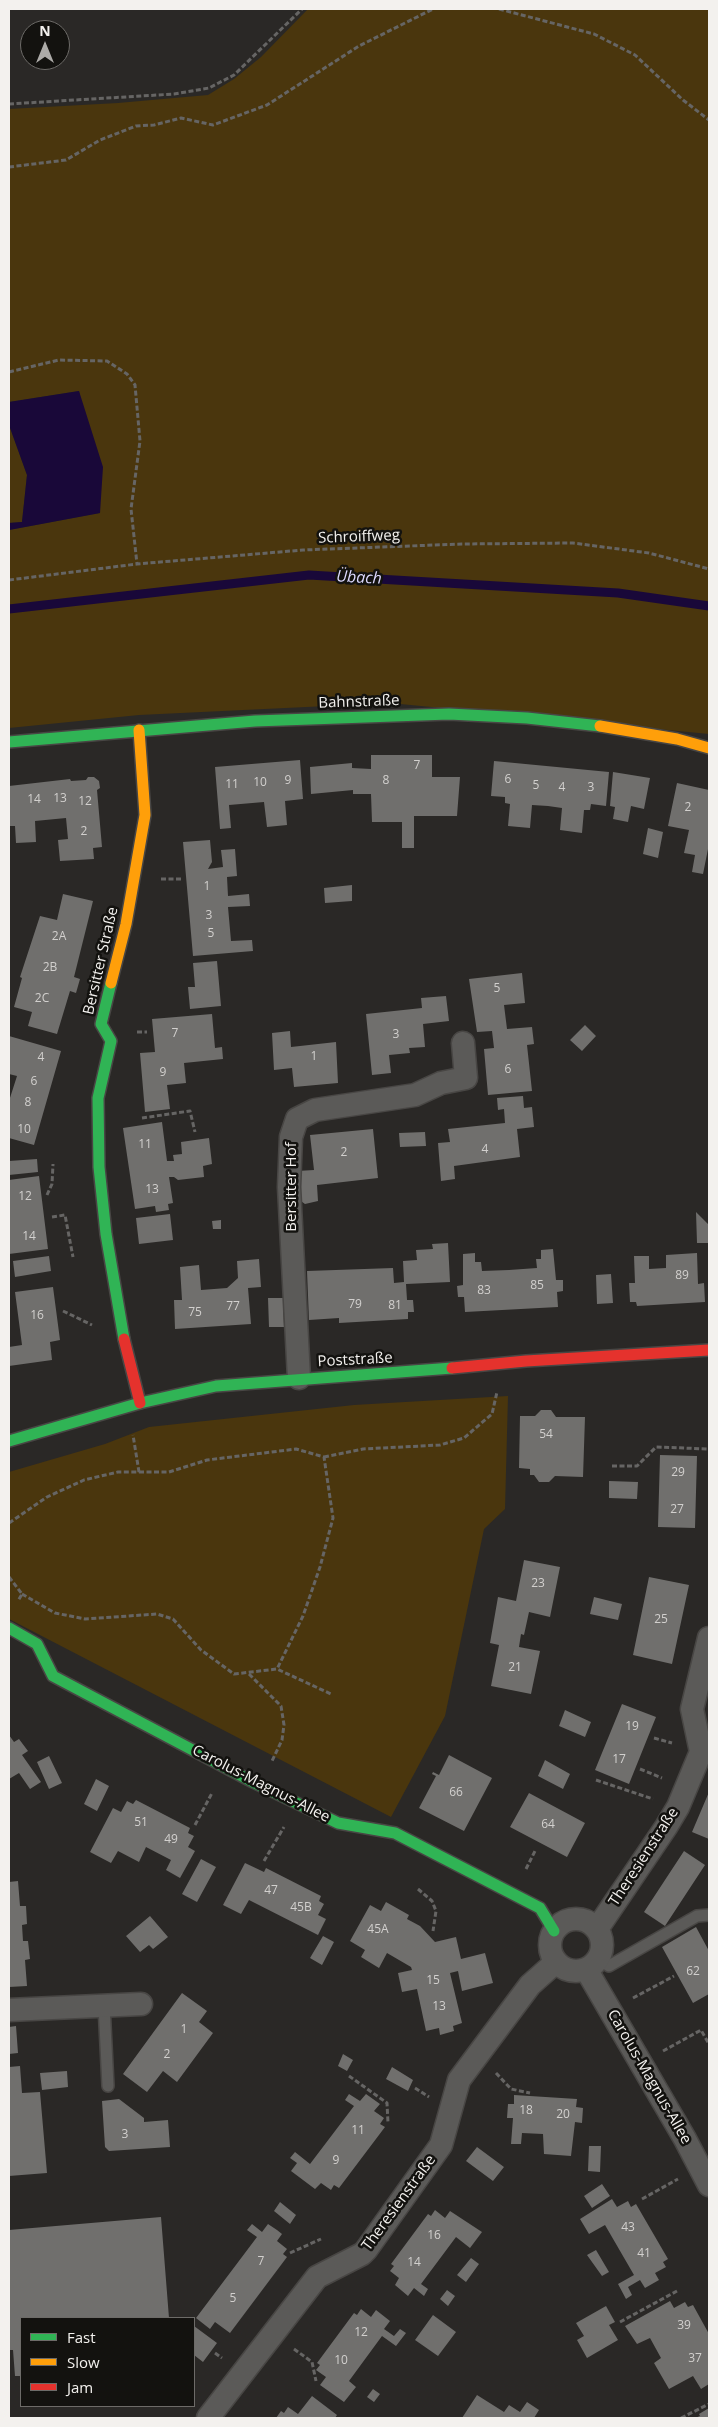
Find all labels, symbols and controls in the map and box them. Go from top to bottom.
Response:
north arrow [20,20,70,70]
text: N [39,21,51,40]
street label: Schroiffweg [318,527,400,547]
water label: Übach [336,567,382,589]
street label: Bahnstraße [318,692,400,712]
house number: 7 [414,759,420,773]
house number: 6 [505,773,511,787]
house number: 9 [285,774,291,788]
house number: 8 [383,774,389,788]
house number: 10 [253,776,267,790]
house number: 11 [225,778,239,792]
house number: 5 [533,779,539,793]
house number: 4 [559,781,565,795]
house number: 3 [588,781,594,795]
house number: 13 [53,792,67,806]
house number: 14 [27,793,41,807]
house number: 12 [78,795,92,809]
house number: 2 [685,801,691,815]
house number: 2 [81,825,87,839]
house number: 1 [204,880,210,894]
street label: Bersitter Straße [80,905,122,1017]
house number: 3 [206,909,212,923]
house number: 5 [208,927,214,941]
house number: 2A [52,930,66,944]
house number: 2B [43,961,57,975]
house number: 5 [494,982,500,996]
house number: 2C [35,992,49,1006]
house number: 7 [172,1027,178,1041]
house number: 3 [393,1028,399,1042]
house number: 1 [311,1050,317,1064]
house number: 4 [38,1051,44,1065]
house number: 6 [505,1063,511,1077]
house number: 9 [160,1066,166,1080]
house number: 6 [31,1075,37,1089]
house number: 8 [25,1096,31,1110]
house number: 10 [17,1123,31,1137]
house number: 11 [138,1138,152,1152]
street label: Bersitter Hof [283,1142,301,1232]
house number: 4 [482,1143,488,1157]
house number: 2 [341,1146,347,1160]
house number: 13 [145,1183,159,1197]
house number: 12 [18,1190,32,1204]
house number: 14 [22,1230,36,1244]
house number: 89 [675,1269,689,1283]
house number: 85 [530,1279,544,1293]
house number: 83 [477,1284,491,1298]
house number: 79 [348,1298,362,1312]
house number: 81 [388,1299,402,1313]
house number: 77 [226,1300,240,1314]
house number: 75 [188,1306,202,1320]
house number: 16 [30,1309,44,1323]
street label: Poststraße [317,1349,393,1371]
house number: 54 [539,1428,553,1442]
house number: 29 [671,1466,685,1480]
house number: 27 [670,1503,684,1517]
house number: 23 [531,1577,545,1591]
house number: 25 [654,1613,668,1627]
house number: 21 [508,1661,522,1675]
house number: 19 [625,1720,639,1734]
street label: Carolus-Magnus-Allee [189,1741,333,1827]
house number: 17 [612,1753,626,1767]
house number: 66 [449,1786,463,1800]
street label: Theresienstraße [605,1804,683,1910]
house number: 51 [134,1816,148,1830]
house number: 64 [541,1818,555,1832]
house number: 49 [164,1833,178,1847]
house number: 47 [264,1884,278,1898]
house number: 45B [290,1901,312,1915]
house number: 45A [367,1923,389,1937]
house number: 62 [686,1965,700,1979]
house number: 15 [426,1974,440,1988]
house number: 13 [432,2000,446,2014]
street label: Carolus-Magnus-Allee [603,2007,695,2147]
house number: 1 [181,2023,187,2037]
house number: 2 [164,2048,170,2062]
house number: 18 [519,2104,533,2118]
house number: 20 [556,2108,570,2122]
house number: 11 [351,2124,365,2138]
house number: 3 [122,2128,128,2142]
street label: Theresienstraße [358,2152,440,2254]
house number: 9 [333,2154,339,2168]
house number: 43 [621,2221,635,2235]
house number: 16 [427,2229,441,2243]
house number: 41 [637,2247,651,2261]
house number: 7 [258,2255,264,2269]
house number: 14 [407,2256,421,2270]
house number: 5 [230,2292,236,2306]
legend [20,2317,195,2407]
house number: 39 [677,2319,691,2333]
house number: 12 [354,2326,368,2340]
text: Fast [67,2327,96,2347]
text: Slow [67,2352,100,2372]
house number: 37 [688,2352,702,2366]
house number: 10 [334,2354,348,2368]
text: Jam [67,2377,93,2397]

